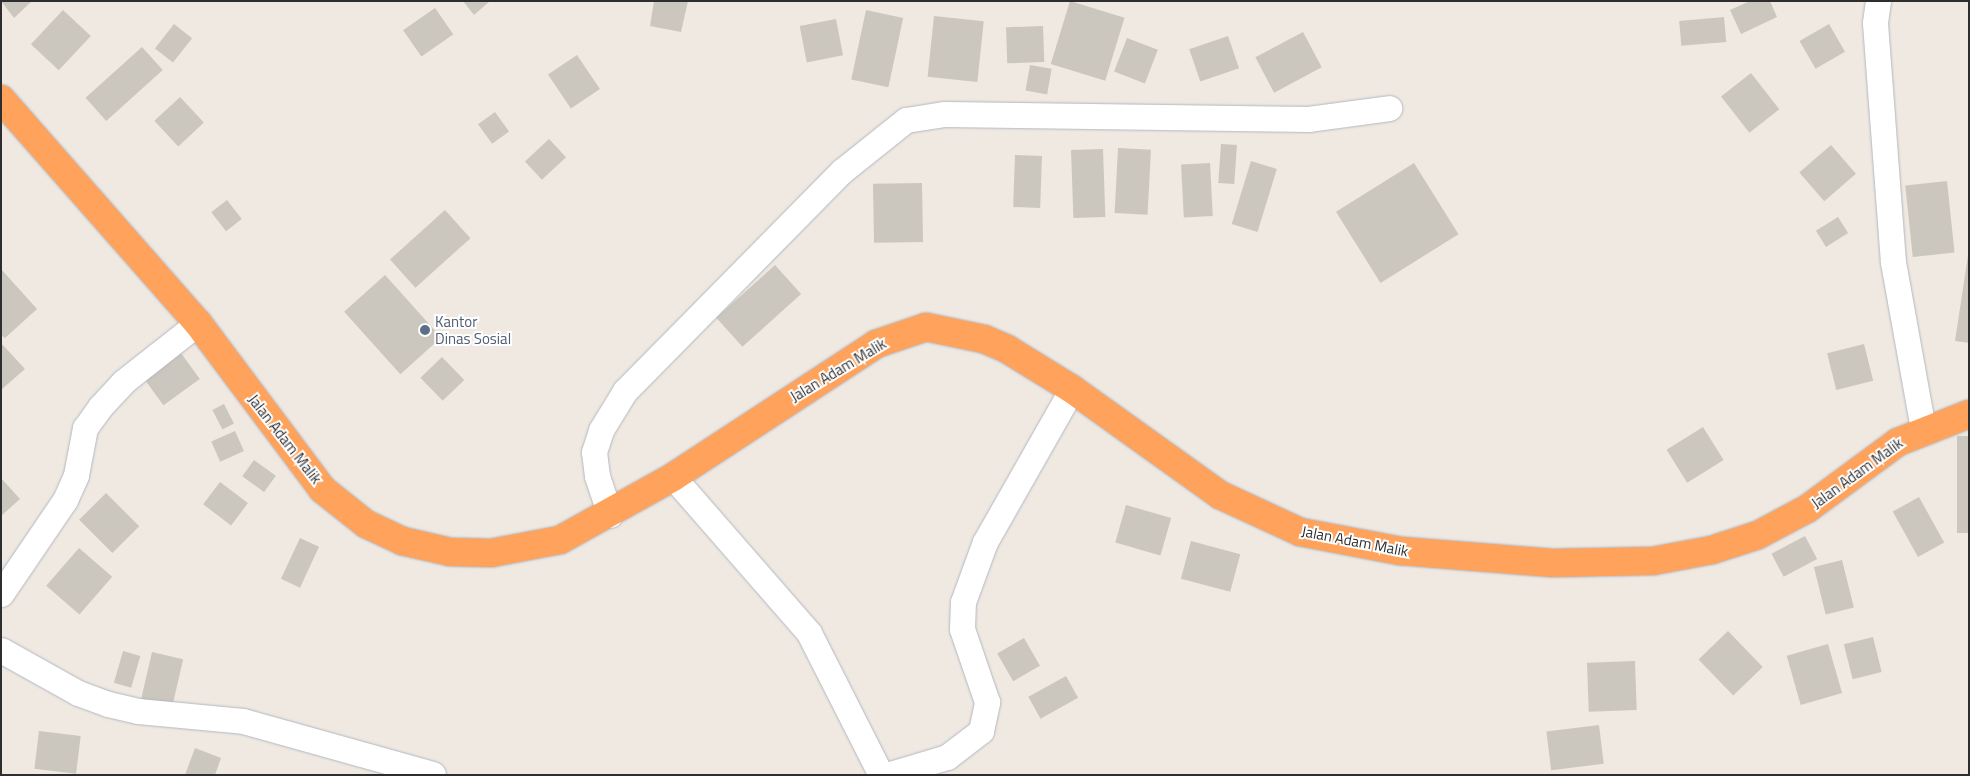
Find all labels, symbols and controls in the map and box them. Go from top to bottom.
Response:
place label: Kantor Dinas Sosial [435,312,511,347]
marker: Kantor Dinas Sosial [419,324,431,336]
street label: Jalan Adam Malik [787,334,889,406]
street label: Jalan Adam Malik [245,391,325,487]
street label: Jalan Adam Malik [1808,434,1906,512]
street label: Jalan Adam Malik [1300,522,1410,560]

